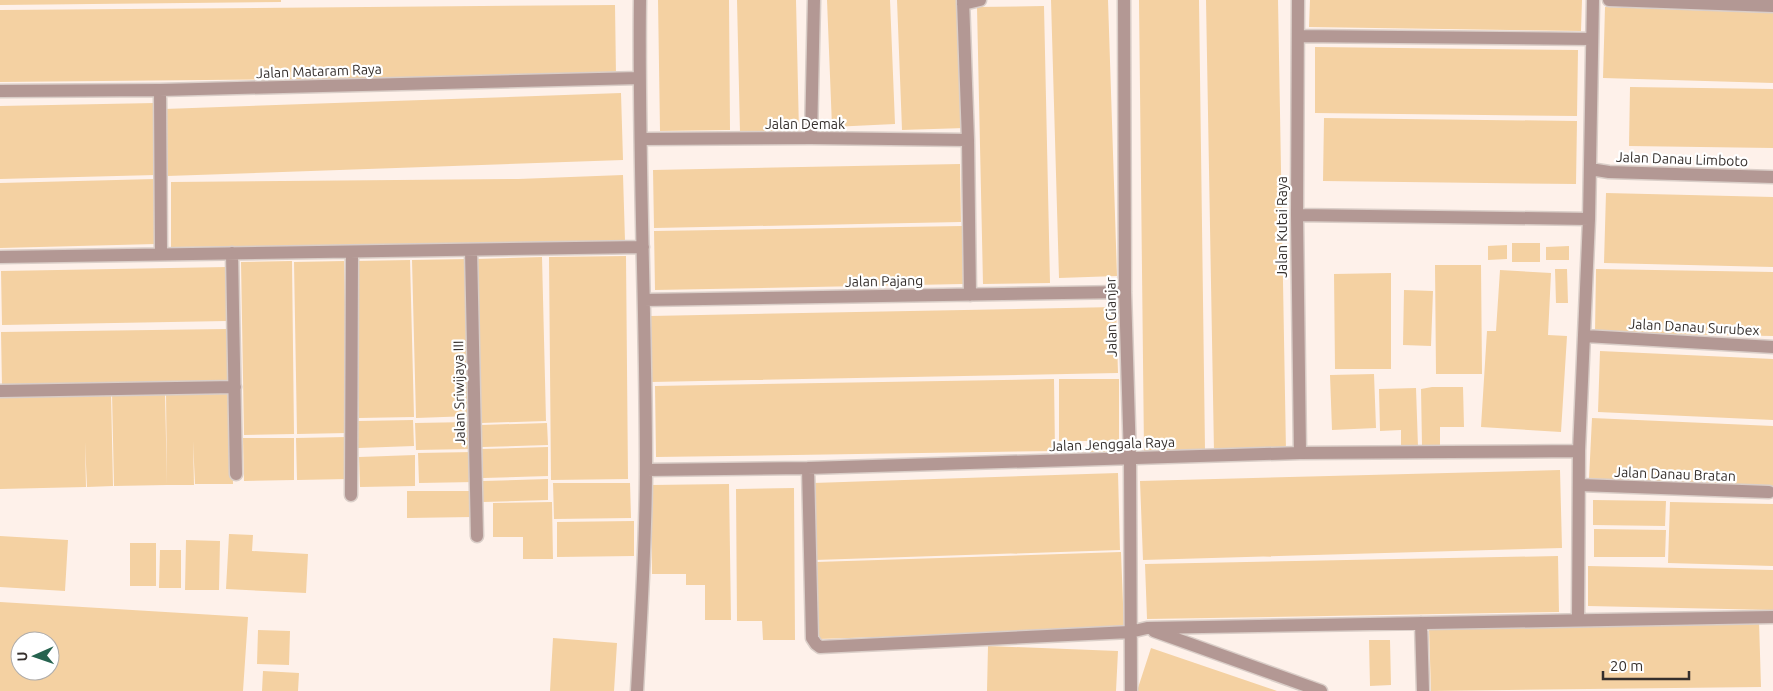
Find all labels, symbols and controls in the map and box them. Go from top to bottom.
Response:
street label: Jalan Mataram Raya [256,61,382,81]
street label: Jalan Demak [765,116,845,132]
street label: Jalan Danau Limboto [1616,149,1748,169]
street label: Jalan Kutai Raya [1274,176,1290,278]
street label: Jalan Pajang [845,272,923,290]
street label: Jalan Gianjar [1102,276,1120,357]
street label: Jalan Danau Surubex [1628,316,1760,338]
street label: Jalan Sriwijaya III [450,340,468,446]
street label: Jalan Jenggala Raya [1049,434,1175,454]
street label: Jalan Danau Bratan [1614,464,1736,484]
north arrow [10,631,60,681]
scale bar [1603,648,1689,680]
text: U [14,651,30,662]
text: 20 m [1610,657,1643,674]

